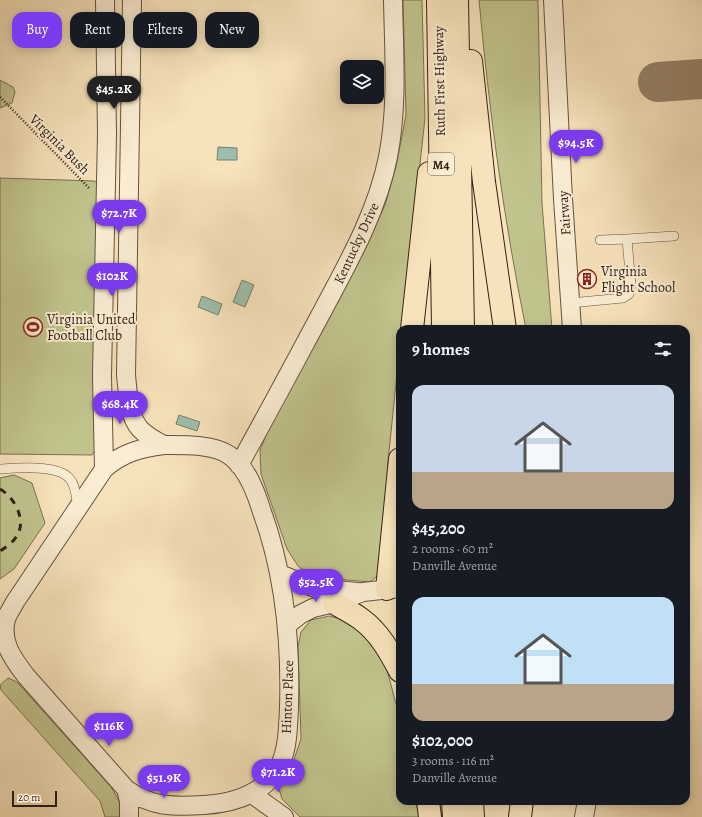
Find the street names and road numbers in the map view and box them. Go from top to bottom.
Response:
street label: Ruth First Highway [429,25,450,136]
street label: Virginia Bush [25,109,94,179]
road number: M4 [428,153,454,175]
street label: Fairway [553,189,576,236]
street label: Kentucky Drive [329,199,384,287]
street label: Hinton Place [277,660,298,734]

